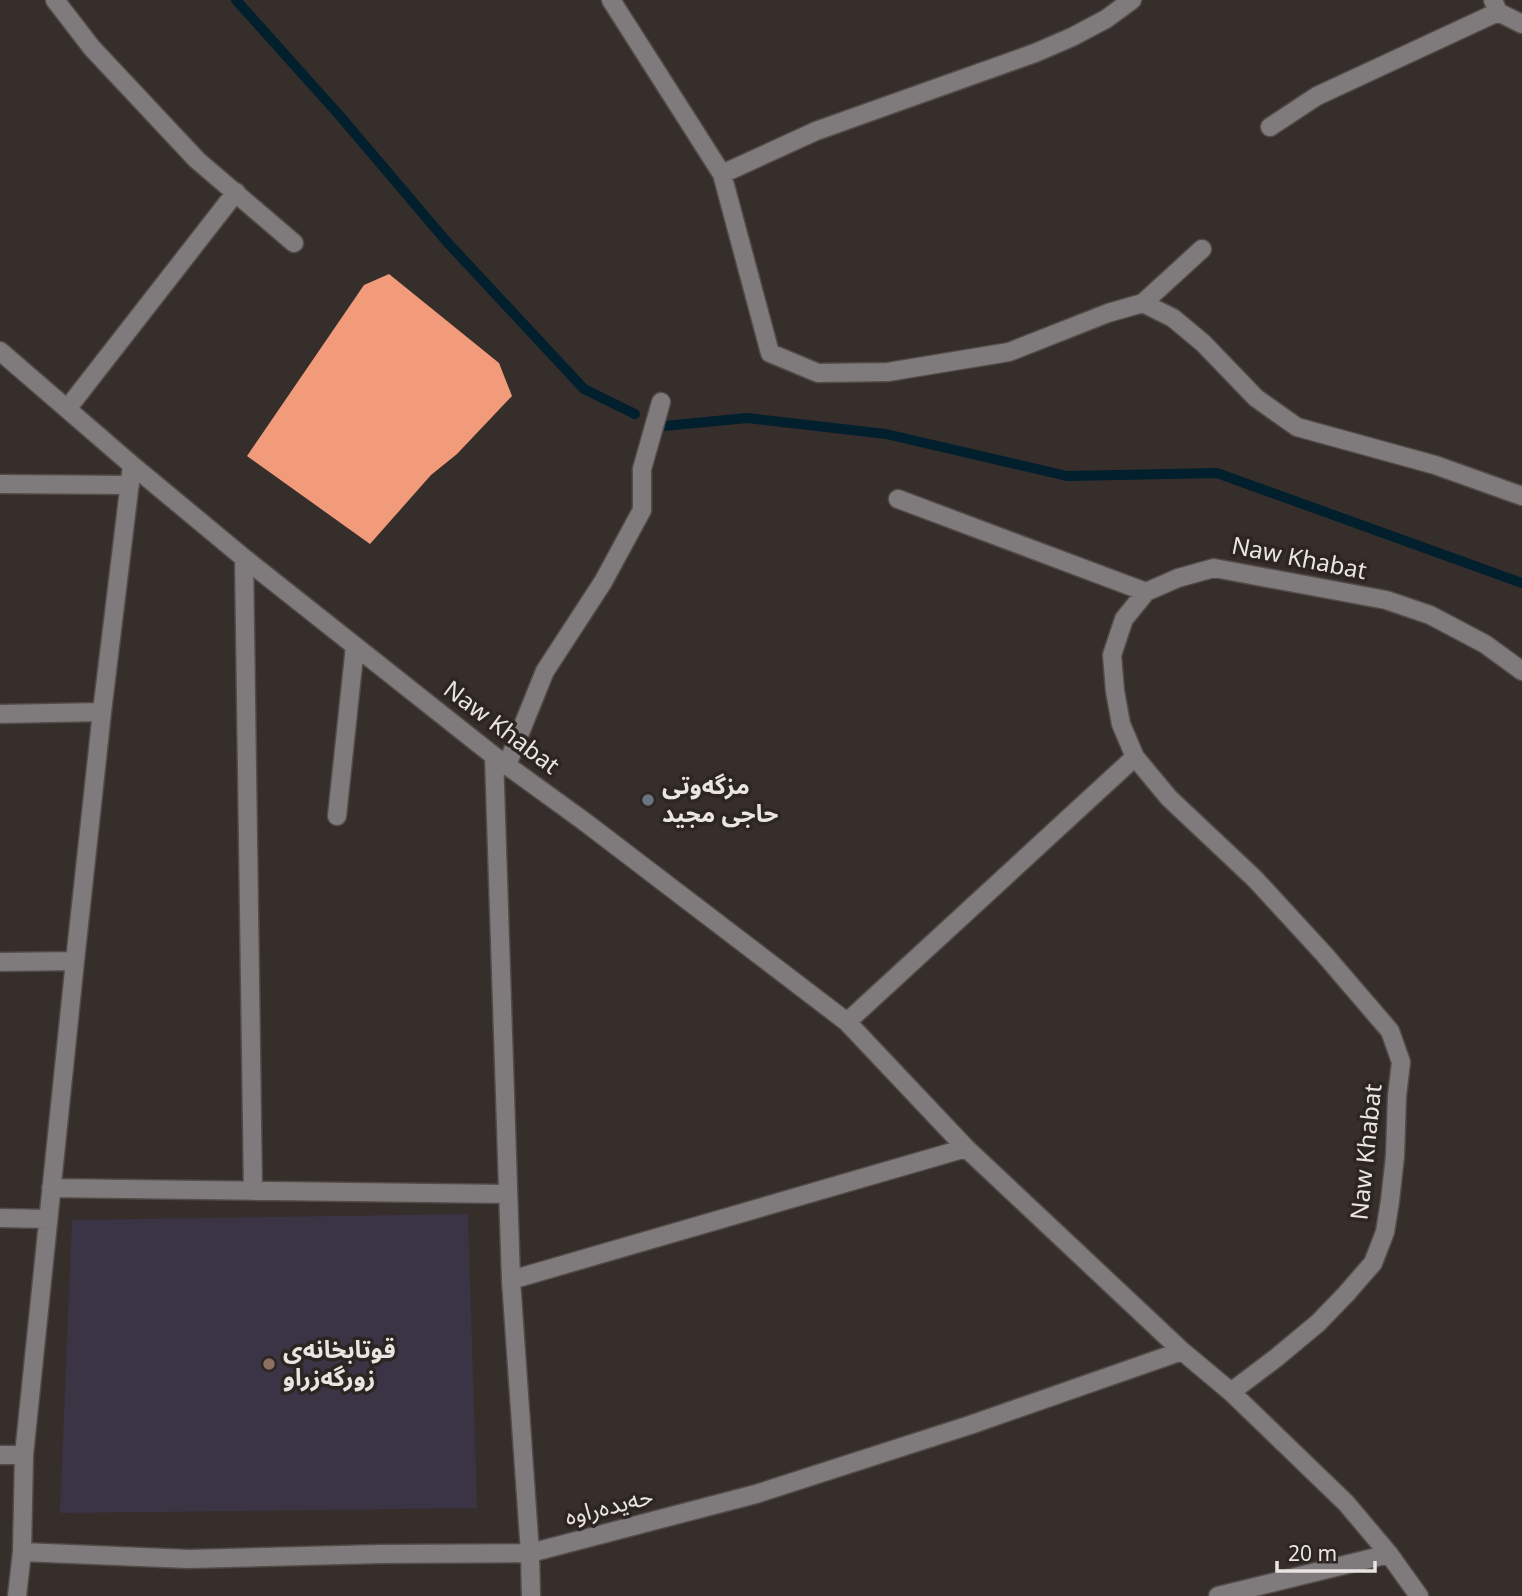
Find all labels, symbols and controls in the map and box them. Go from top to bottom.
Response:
street label: Naw Khabat [1227,521,1371,597]
street label: Naw Khabat [431,666,571,790]
place label: مزگەوتى حاجى مجيد [662,761,778,840]
marker: مزگەوتى حاجى مجيد [640,792,656,808]
street label: Naw Khabat [1334,1081,1400,1223]
place label: قوتابخانەی زورگەزراو [283,1325,396,1404]
marker: قوتابخانەی زورگەزراو [261,1356,277,1372]
street label: حەیدەراوە [559,1471,659,1543]
scale bar [1277,1530,1375,1574]
text: 20 m [1288,1532,1337,1576]

